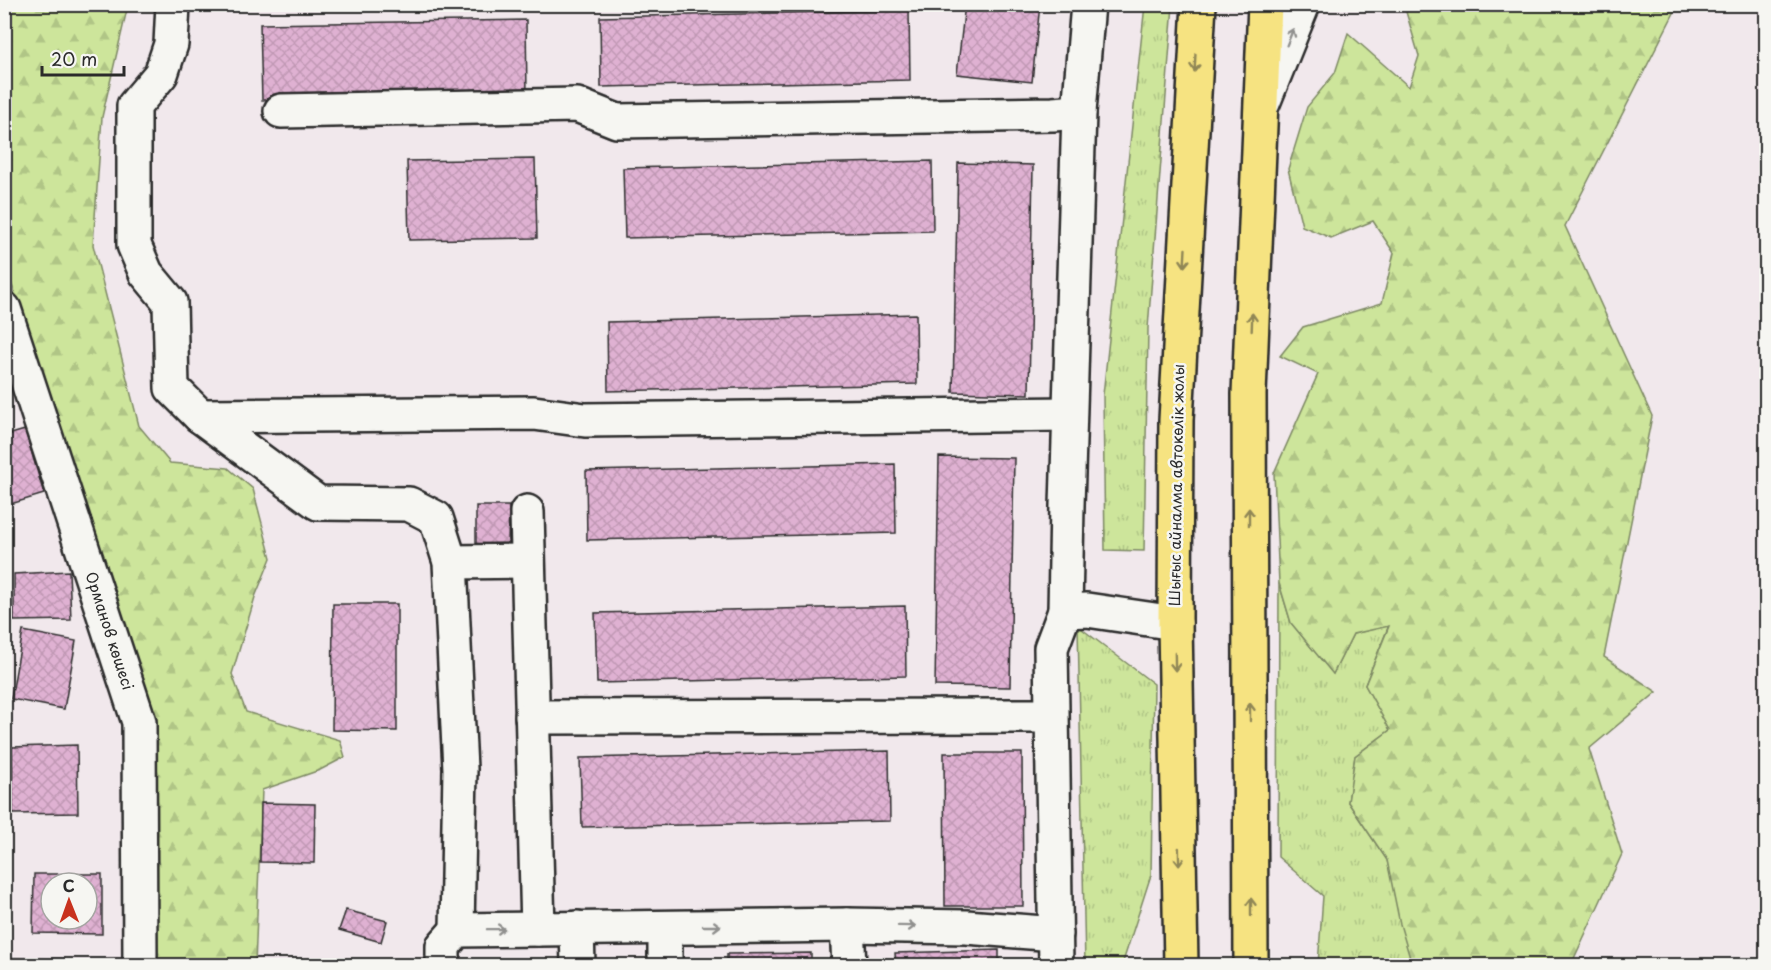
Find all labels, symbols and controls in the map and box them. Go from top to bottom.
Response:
one-way arrow [1285,28,1296,46]
scale bar [42,39,124,77]
text: 20 m [51,45,97,72]
one-way arrow [1190,52,1201,72]
one-way arrow [1179,247,1190,267]
one-way arrow [1246,313,1257,333]
street label: Шығыс айналма автокөлік жолы [1162,364,1189,606]
one-way arrow [1243,508,1255,528]
street label: Орманов көшесі [80,568,140,693]
one-way arrow [1170,652,1181,672]
one-way arrow [1244,703,1256,723]
one-way arrow [1173,847,1185,867]
north arrow [39,871,99,931]
text: С [62,873,75,897]
one-way arrow [1245,898,1257,918]
one-way arrow [701,920,721,932]
one-way arrow [896,921,916,932]
one-way arrow [485,923,505,935]

